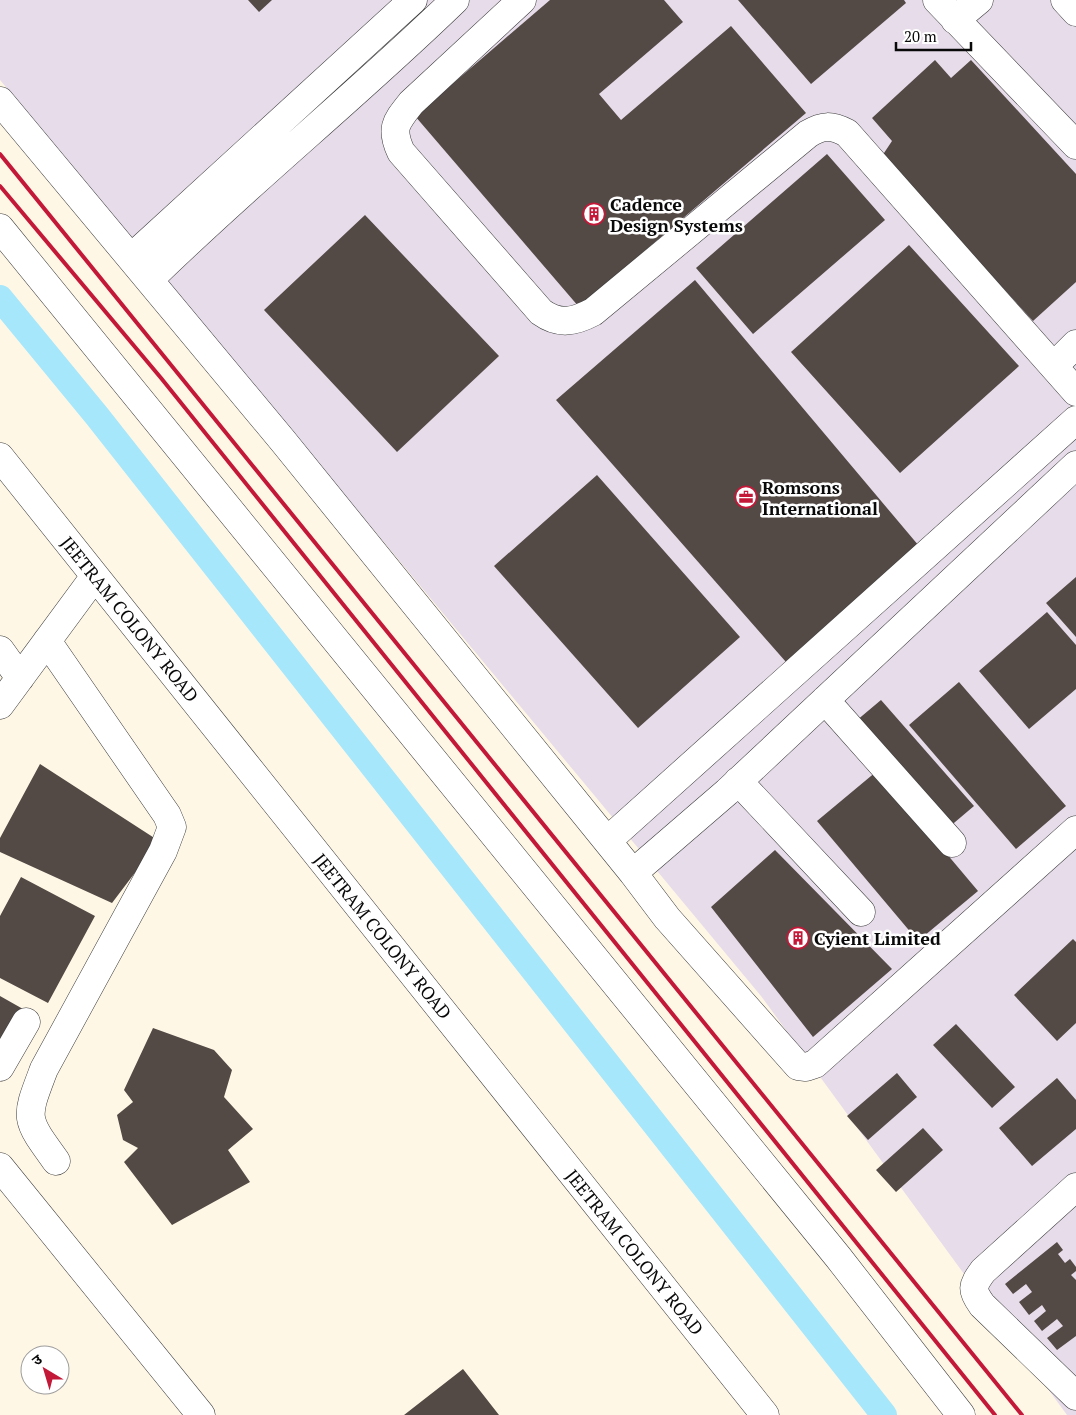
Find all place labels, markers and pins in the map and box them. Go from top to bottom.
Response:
place label: Cadence Design Systems [610,192,743,237]
building icon: Cadence Design Systems [582,202,606,226]
place label: Romsons International [762,475,878,520]
office icon: Romsons International [734,485,758,509]
building icon: Cyient Limited [786,926,810,950]
place label: Cyient Limited [814,926,941,950]

